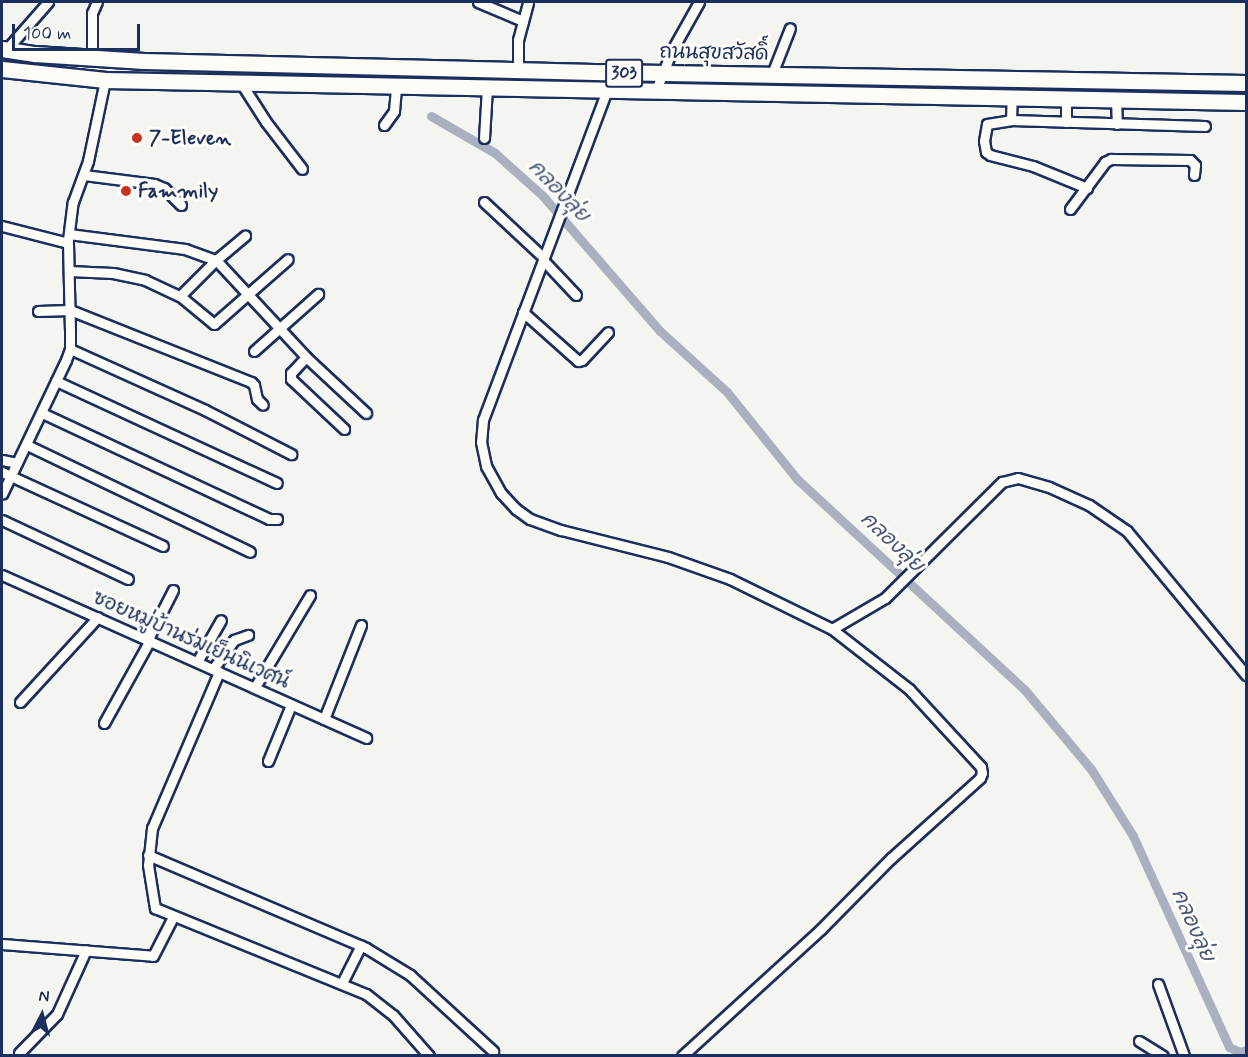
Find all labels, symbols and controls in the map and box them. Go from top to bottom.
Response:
scale bar [15,12,142,50]
text: 100 m [23,22,71,46]
street label: ถนนสุขสวัสดิ์ [659,40,769,66]
road number: 303 [604,58,644,88]
place label: 7-Eleven [149,126,231,150]
marker: 7-Eleven [130,131,144,145]
water label: คลองลุ่ย [523,155,595,227]
place label: Fammily [138,179,218,203]
marker: Fammily [119,184,133,198]
water label: คลองลุ่ย [855,507,929,577]
street label: ซอยหมู่บ้านร่มเย็นนิเวศน์ [89,586,293,694]
water label: คลองลุ่ย [1166,885,1220,965]
north arrow [12,985,72,1045]
text: N [38,986,50,1008]

